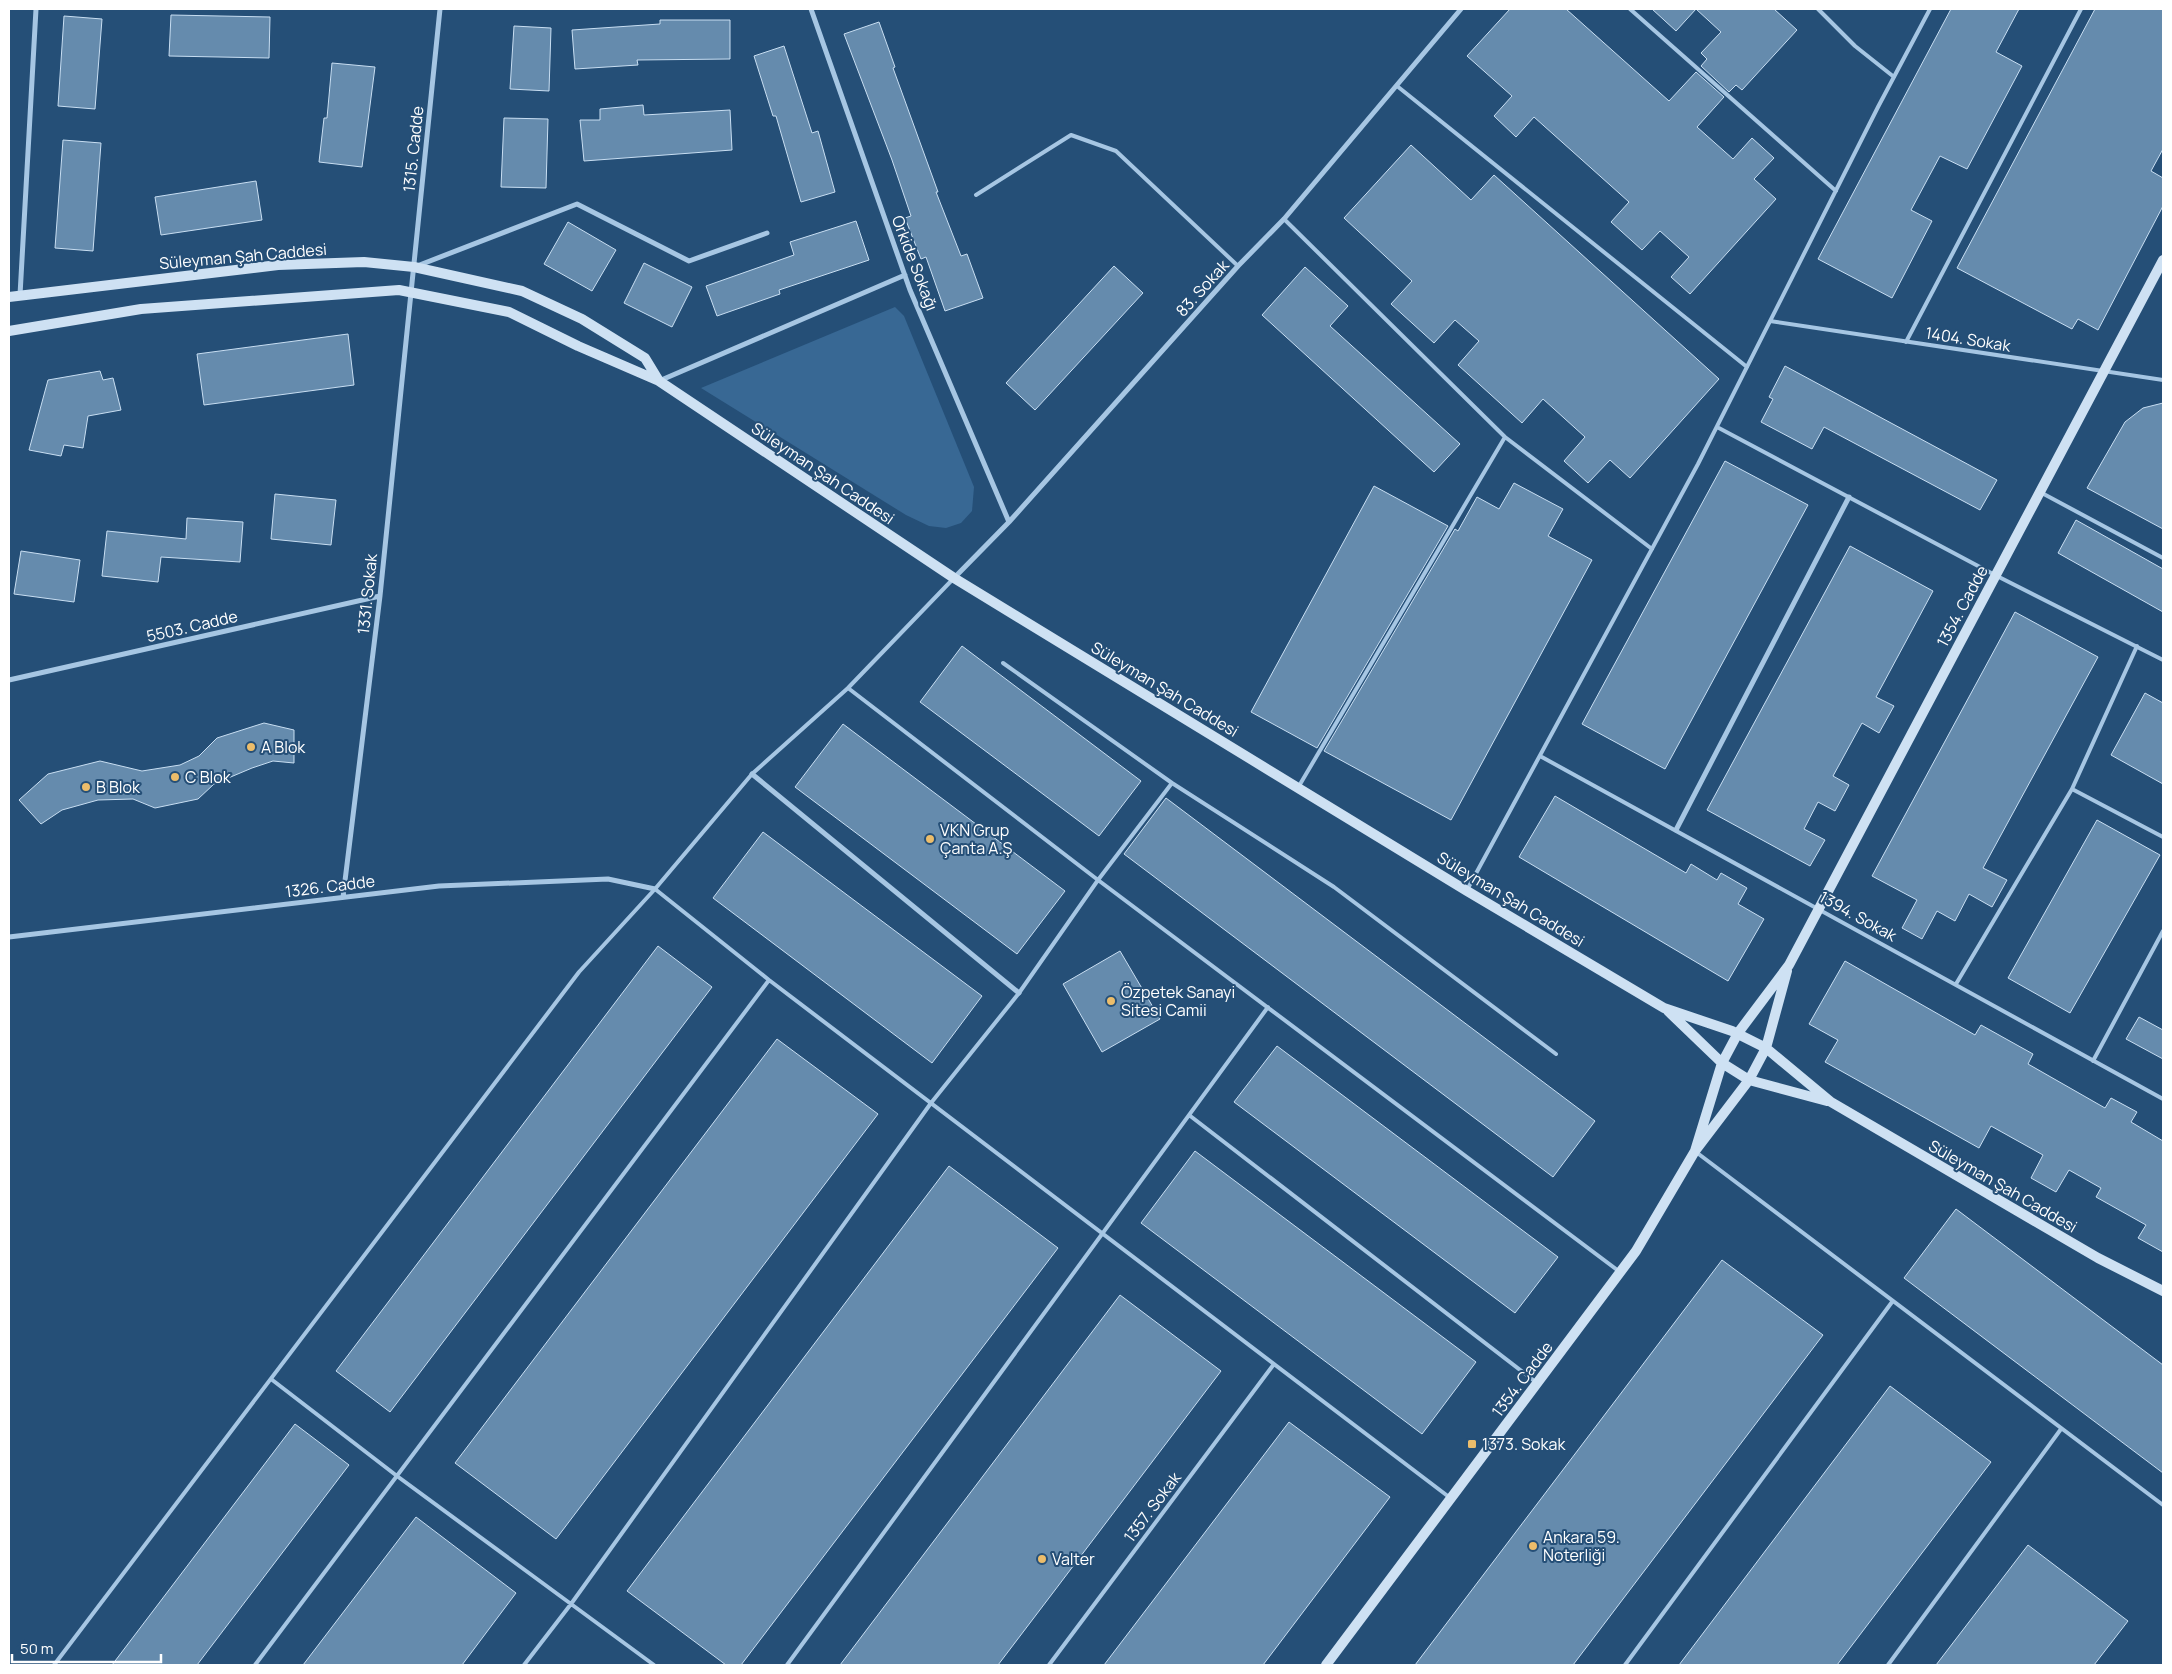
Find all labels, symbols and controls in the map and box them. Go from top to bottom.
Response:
street label: 1315. Cadde [398,105,428,193]
street label: Orkide Sokağı [887,212,943,314]
street label: Süleyman Şah Caddesi [158,238,328,274]
street label: 83. Sokak [1171,254,1234,321]
street label: 1404. Sokak [1924,321,2013,357]
street label: Süleyman Şah Caddesi [747,417,899,529]
street label: 1331. Sokak [352,552,382,635]
street label: 1354. Cadde [1931,561,1993,651]
street label: 5503. Cadde [144,605,240,647]
street label: Süleyman Şah Caddesi [1087,636,1243,742]
place label: A Blok [261,736,306,758]
marker: A Blok [245,741,257,753]
place label: C Blok [185,766,232,788]
marker: C Blok [169,771,181,783]
place label: B Blok [96,776,141,798]
marker: B Blok [80,781,92,793]
place label: VKN Grup Çanta A.Ş [940,819,1013,859]
marker: VKN Grup Çanta A.Ş [924,833,936,845]
street label: Süleyman Şah Caddesi [1433,846,1589,952]
street label: 1326. Cadde [284,870,376,902]
street label: 1394. Sokak [1815,886,1902,947]
place label: Özpetek Sanayi Sitesi Camii [1121,981,1235,1021]
marker: Özpetek Sanayi Sitesi Camii [1105,995,1117,1007]
street label: Süleyman Şah Caddesi [1925,1134,2081,1238]
street label: 1354. Cadde [1486,1337,1558,1421]
place label: 1373. Sokak [1482,1433,1566,1455]
marker: 1373. Sokak [1466,1438,1478,1450]
street label: 1357. Sokak [1118,1467,1186,1547]
place label: Ankara 59. Noterliği [1543,1526,1620,1566]
marker: Ankara 59. Noterliği [1527,1540,1539,1552]
place label: Valter [1052,1548,1095,1570]
marker: Valter [1036,1553,1048,1565]
scale bar [12,1632,161,1664]
text: 50 m [20,1638,54,1659]

